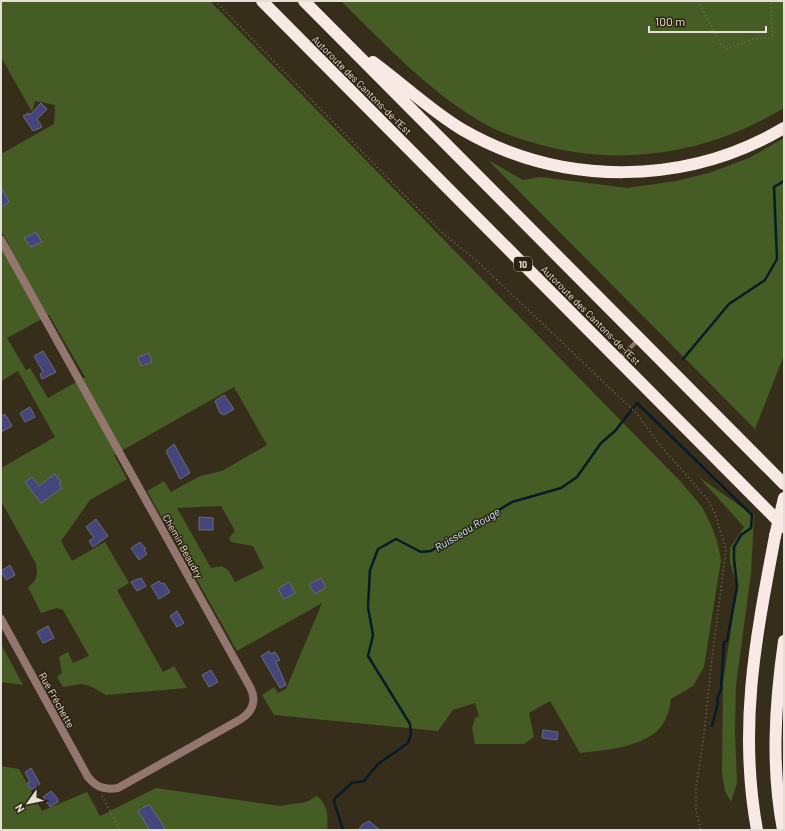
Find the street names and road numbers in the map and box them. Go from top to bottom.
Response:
street label: Autoroute des Cantons-de-l'Est [310,33,414,137]
road number: 10 [514,257,532,271]
street label: Autoroute des Cantons-de-l'Est [539,263,643,367]
street label: Chemin Beaudry [161,512,206,580]
street label: Rue Fréchette [37,670,77,730]

